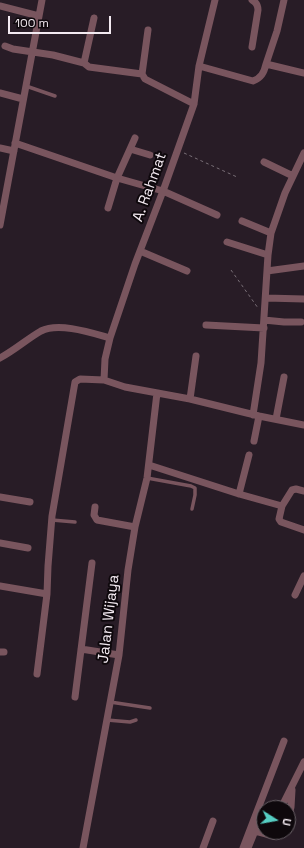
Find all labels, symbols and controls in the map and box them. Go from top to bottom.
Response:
scale bar [10,8,113,34]
text: 100 m [15,15,49,31]
street label: A. Rahmat [129,150,171,224]
street label: Jalan Wijaya [95,574,123,664]
north arrow [256,800,296,840]
text: U [279,817,294,827]

